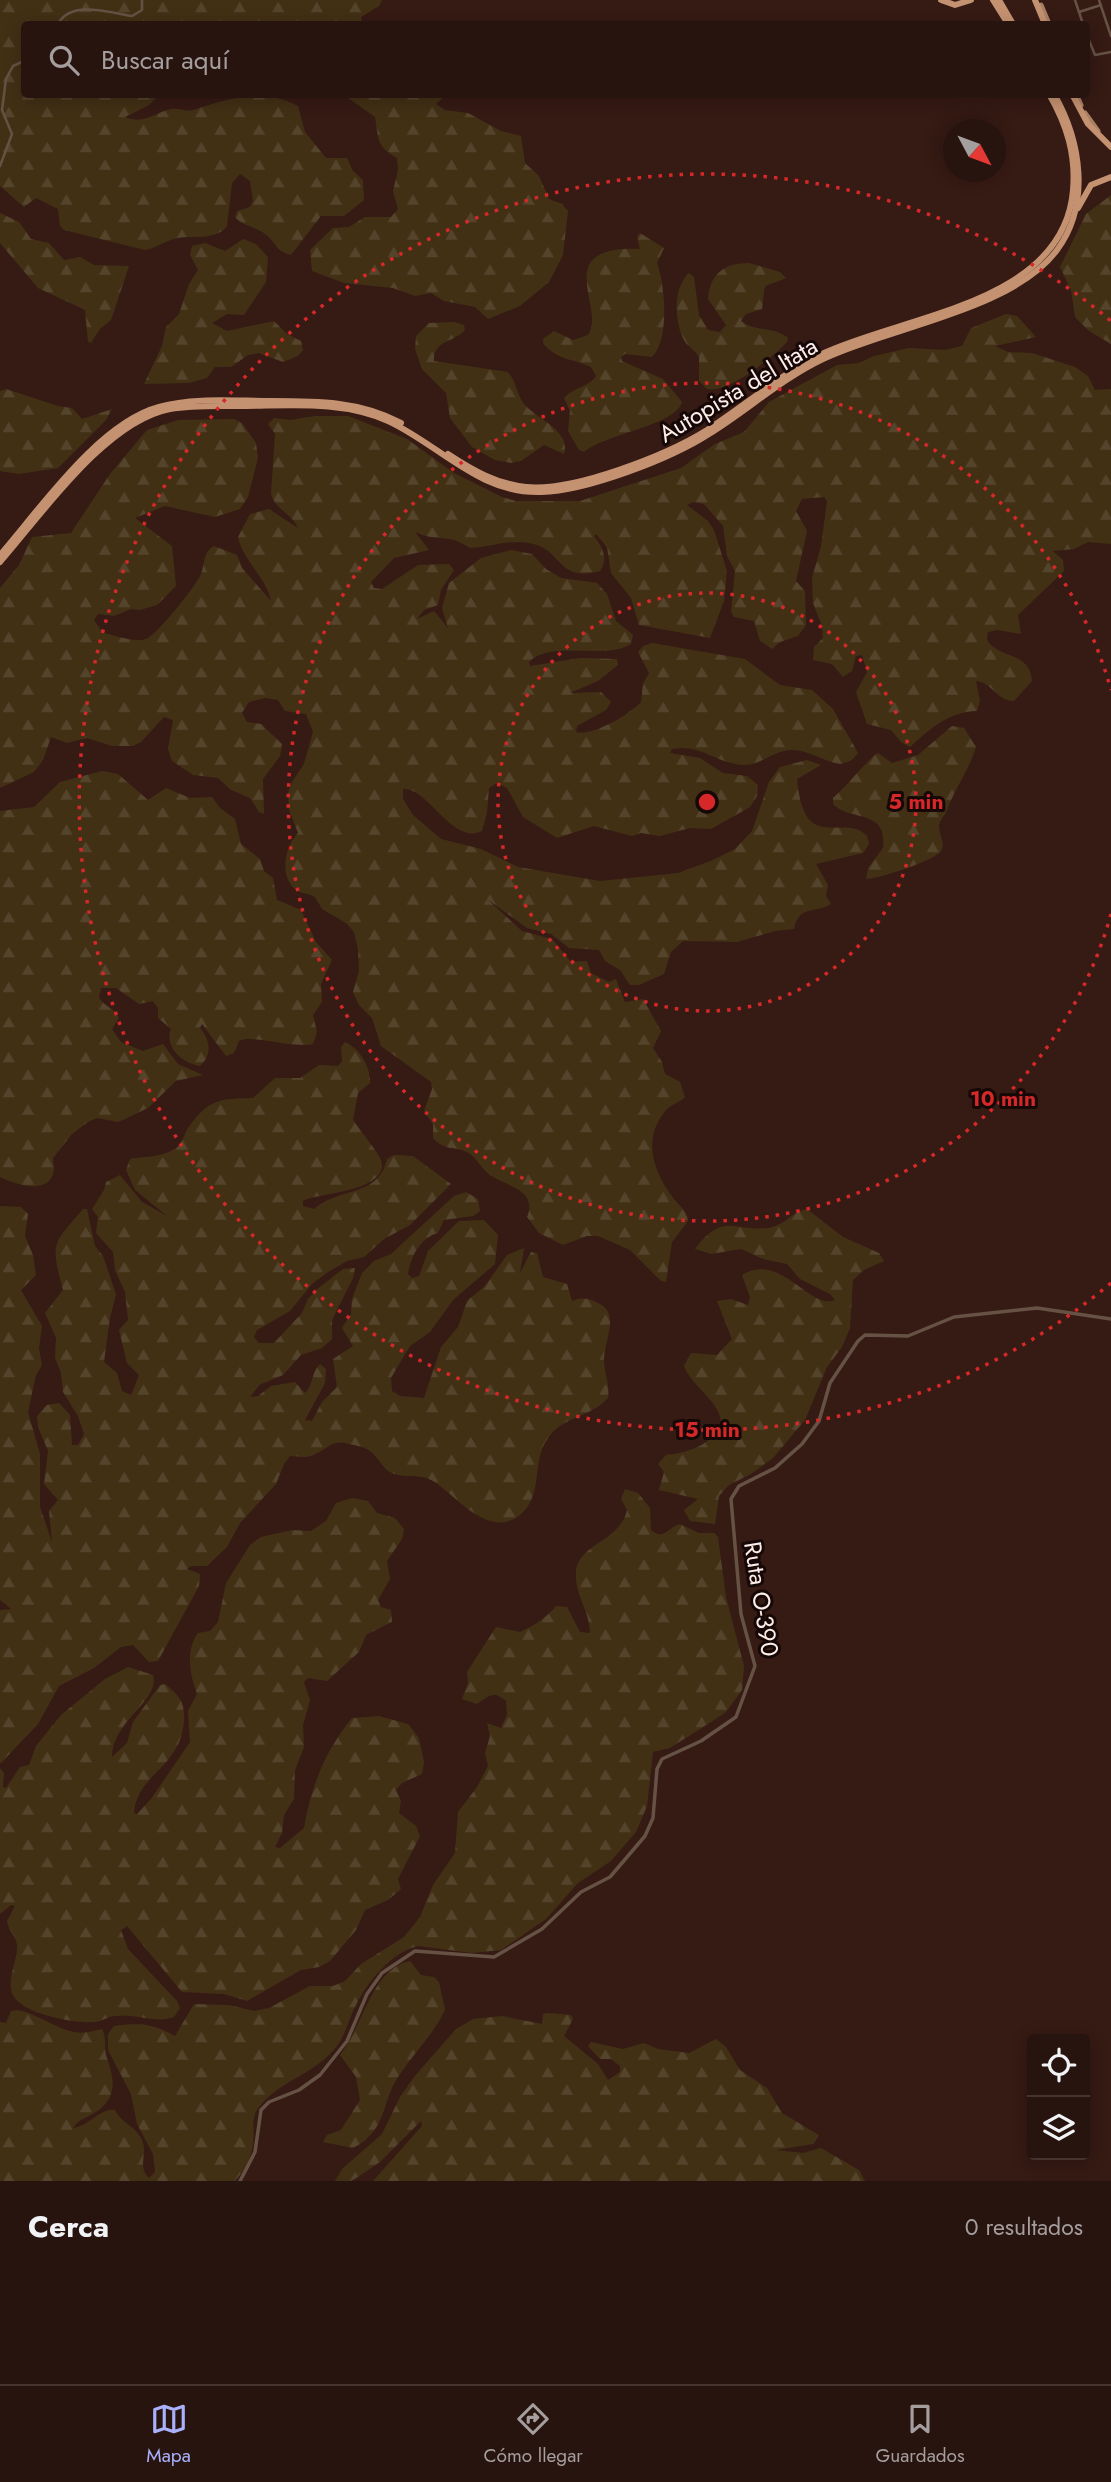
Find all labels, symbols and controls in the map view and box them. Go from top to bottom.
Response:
search box [21,21,1090,98]
icon: search [45,41,83,79]
text: Buscar aquí [101,41,229,79]
north arrow [943,119,1006,182]
street label: Autopista del Itata [652,328,824,451]
text: 5 min [889,787,943,817]
centre of rings [695,790,719,814]
text: 10 min [970,1084,1036,1114]
text: 15 min [674,1415,740,1445]
street label: Ruta O-390 [735,1539,788,1659]
map controls [1027,2034,1090,2160]
button: locate [1027,2034,1090,2097]
button: layers [1027,2097,1090,2160]
text: Cerca [28,2205,109,2248]
text: 0 resultados [965,2210,1083,2244]
tab: Mapa [146,2400,191,2469]
tab: Cómo llegar [484,2400,583,2469]
tab: Guardados [875,2400,965,2469]

